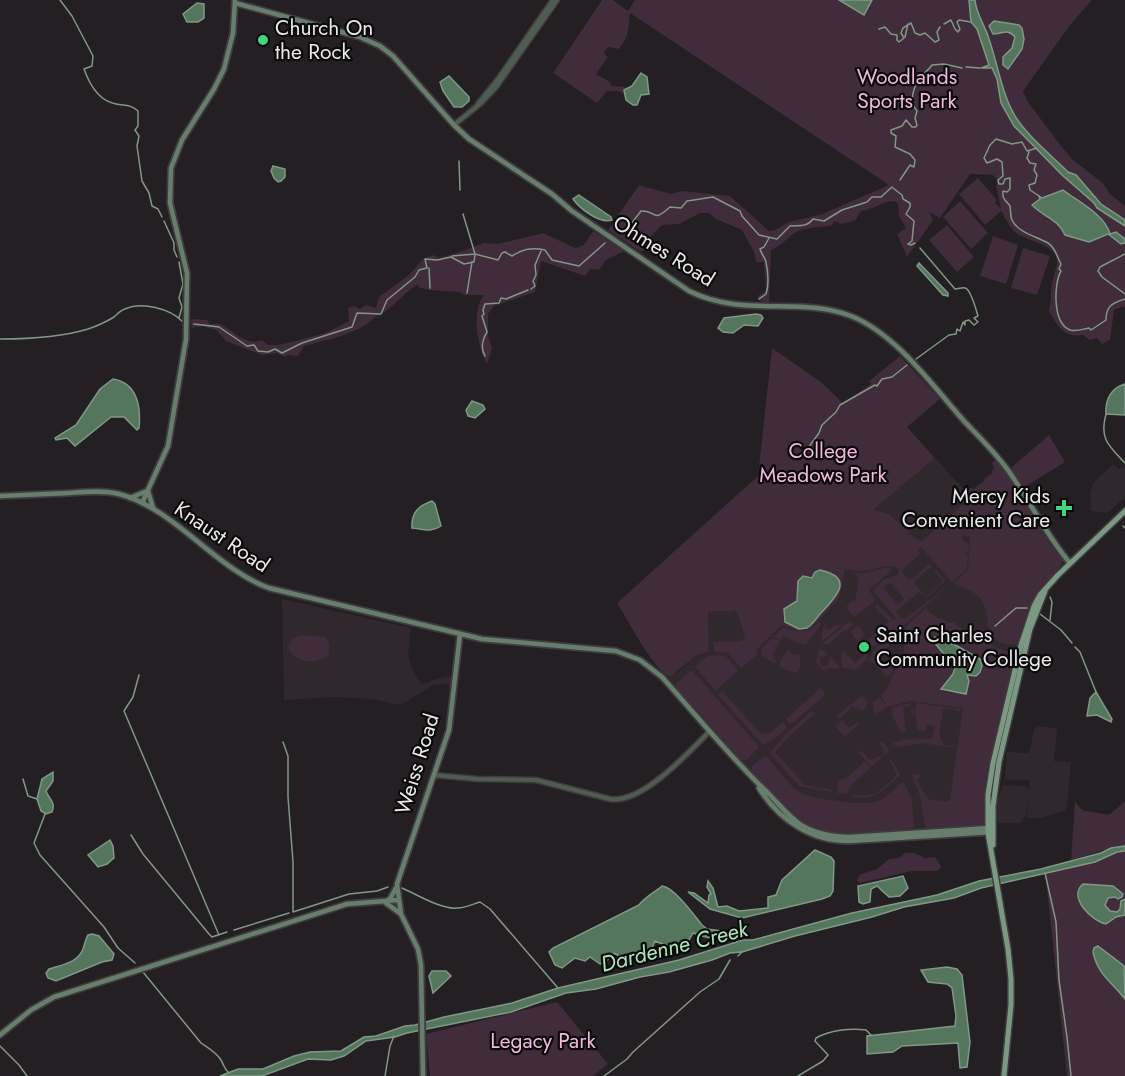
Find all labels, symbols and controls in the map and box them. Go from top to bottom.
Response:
place label: Church On the Rock [275,13,373,67]
marker: Church On the Rock [256,33,270,47]
park label: Woodlands Sports Park [857,62,957,116]
street label: Ohmes Road [607,208,721,294]
park label: College Meadows Park [759,436,888,490]
place label: Mercy Kids Convenient Care [902,481,1050,535]
street label: Knaust Road [168,494,276,580]
marker: Mercy Kids Convenient Care [1055,499,1073,517]
place label: Saint Charles Community College [876,620,1052,674]
marker: Saint Charles Community College [857,640,871,654]
street label: Weiss Road [387,710,447,818]
water label: Dardenne Creek [597,912,752,980]
park label: Legacy Park [490,1026,596,1056]

